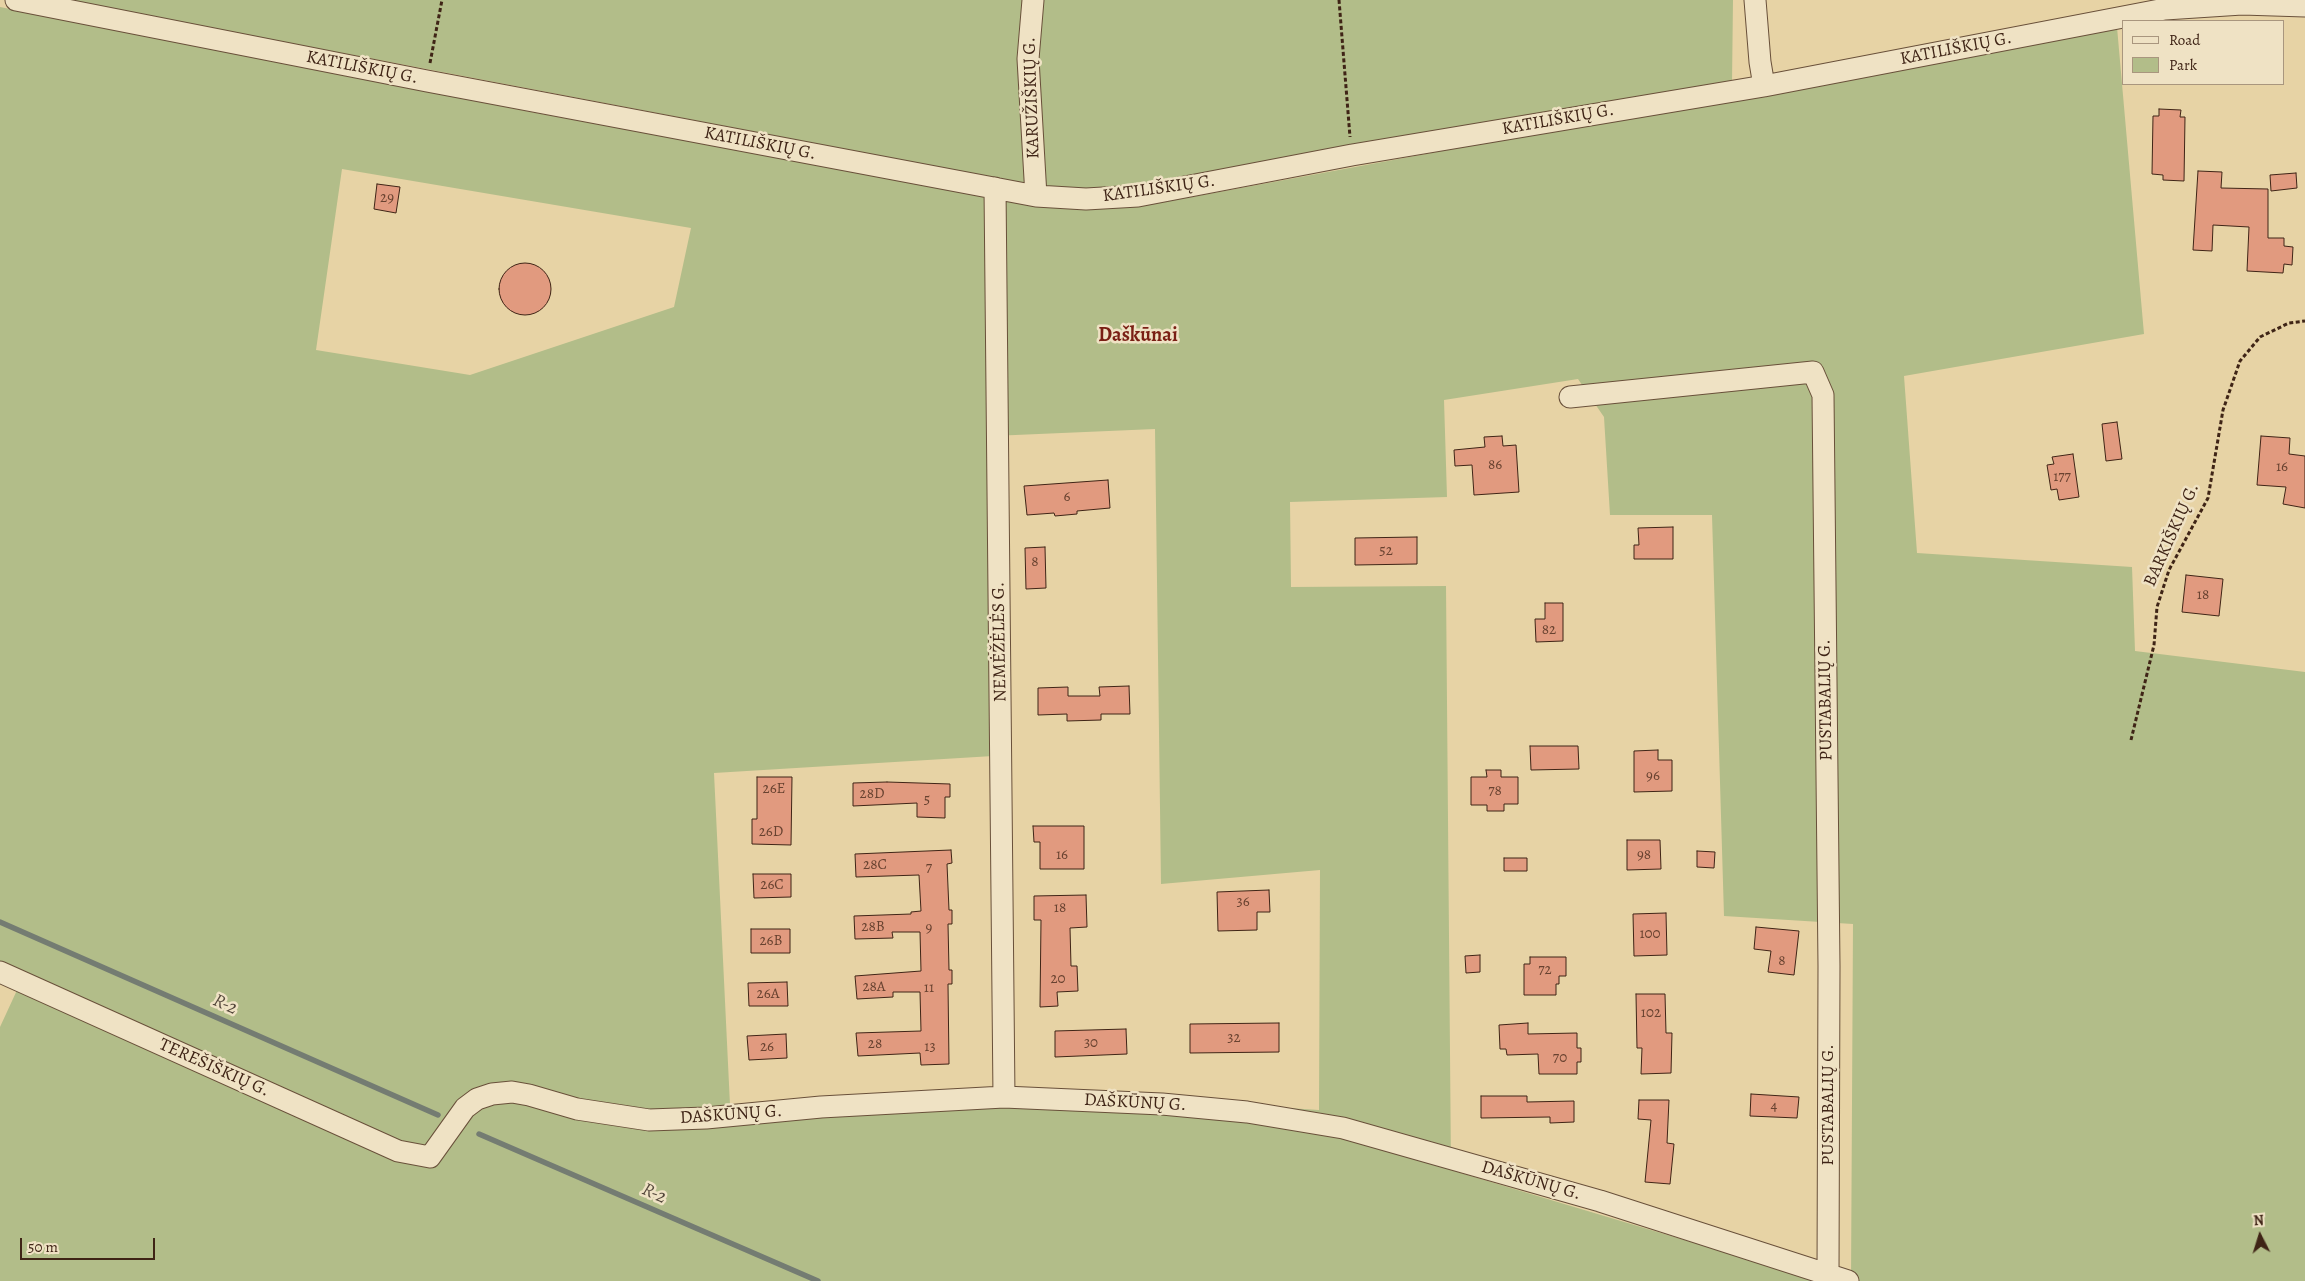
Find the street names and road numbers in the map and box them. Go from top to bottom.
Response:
street label: KATILIŠKIŲ G. [1898,28,2014,70]
street label: KARUŽIŠKIŲ G. [1019,37,1045,159]
street label: KATILIŠKIŲ G. [304,47,420,89]
street label: KATILIŠKIŲ G. [1500,100,1616,140]
street label: KATILIŠKIŲ G. [702,123,818,165]
street label: KATILIŠKIŲ G. [1101,170,1217,208]
street label: BARKIŠKIŲ G. [2140,480,2204,590]
street label: NEMĖŽĖLĖS G. [988,582,1012,702]
street label: PUSTABALIŲ G. [1814,639,1838,761]
street label: TEREŠIŠKIŲ G. [155,1034,273,1102]
street label: PUSTABALIŲ G. [1818,1044,1840,1166]
street label: DAŠKŪNŲ G. [1083,1090,1187,1116]
street label: DAŠKŪNŲ G. [679,1101,783,1129]
street label: DAŠKŪNŲ G. [1479,1157,1583,1205]

